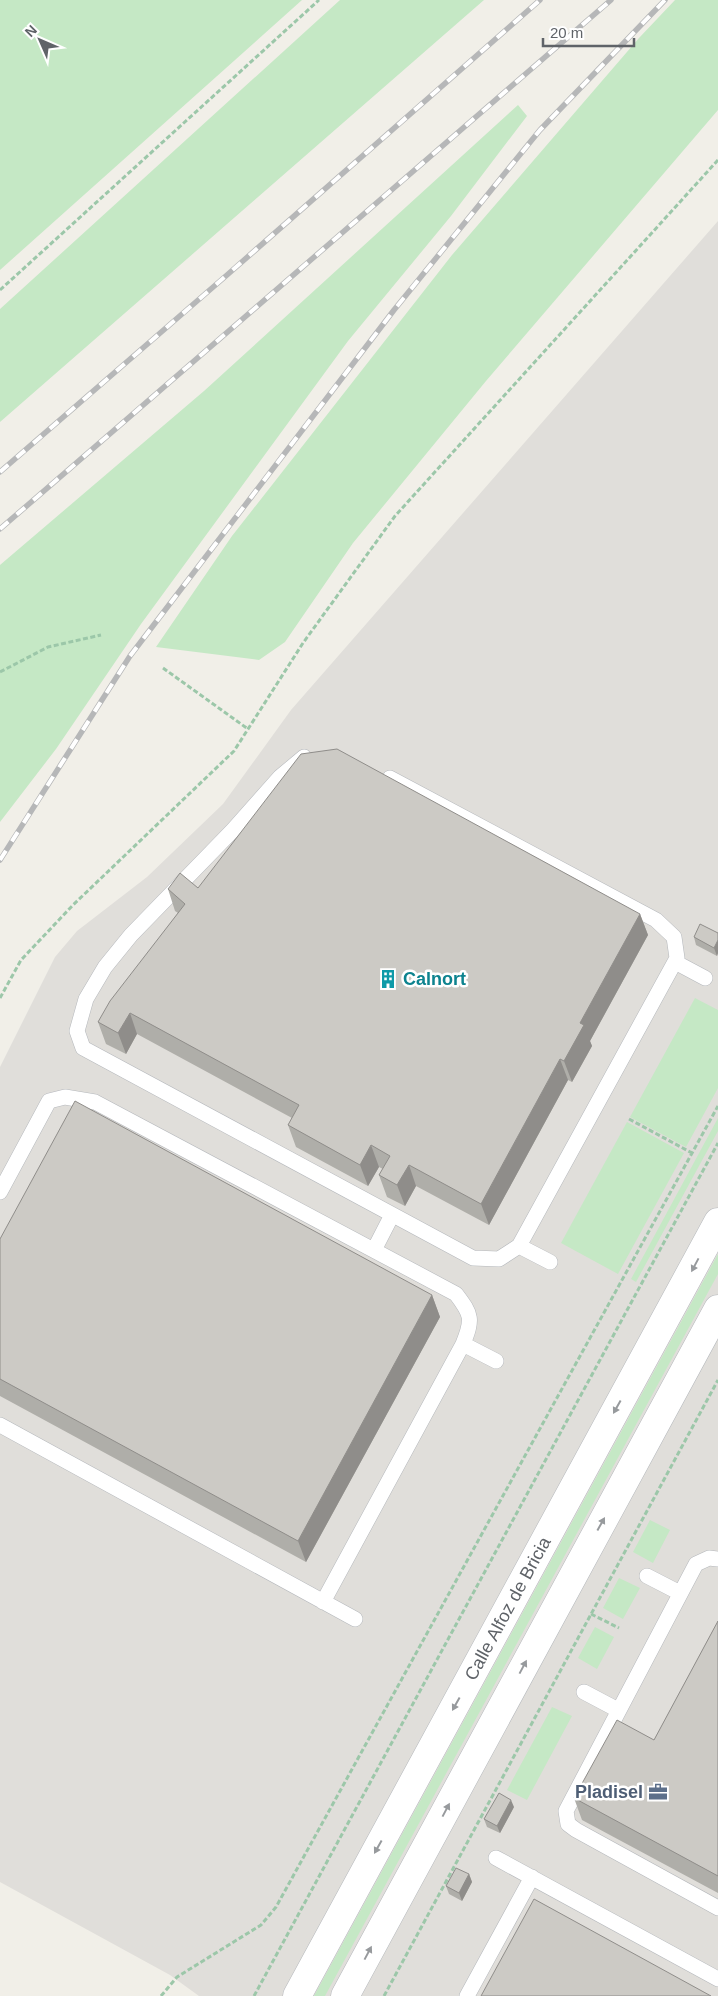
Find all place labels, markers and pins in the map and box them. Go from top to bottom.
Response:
building icon: Calnort [377,968,399,990]
place label: Calnort [403,969,466,989]
office icon: Pladisel [647,1781,669,1803]
place label: Pladisel [575,1782,643,1802]

